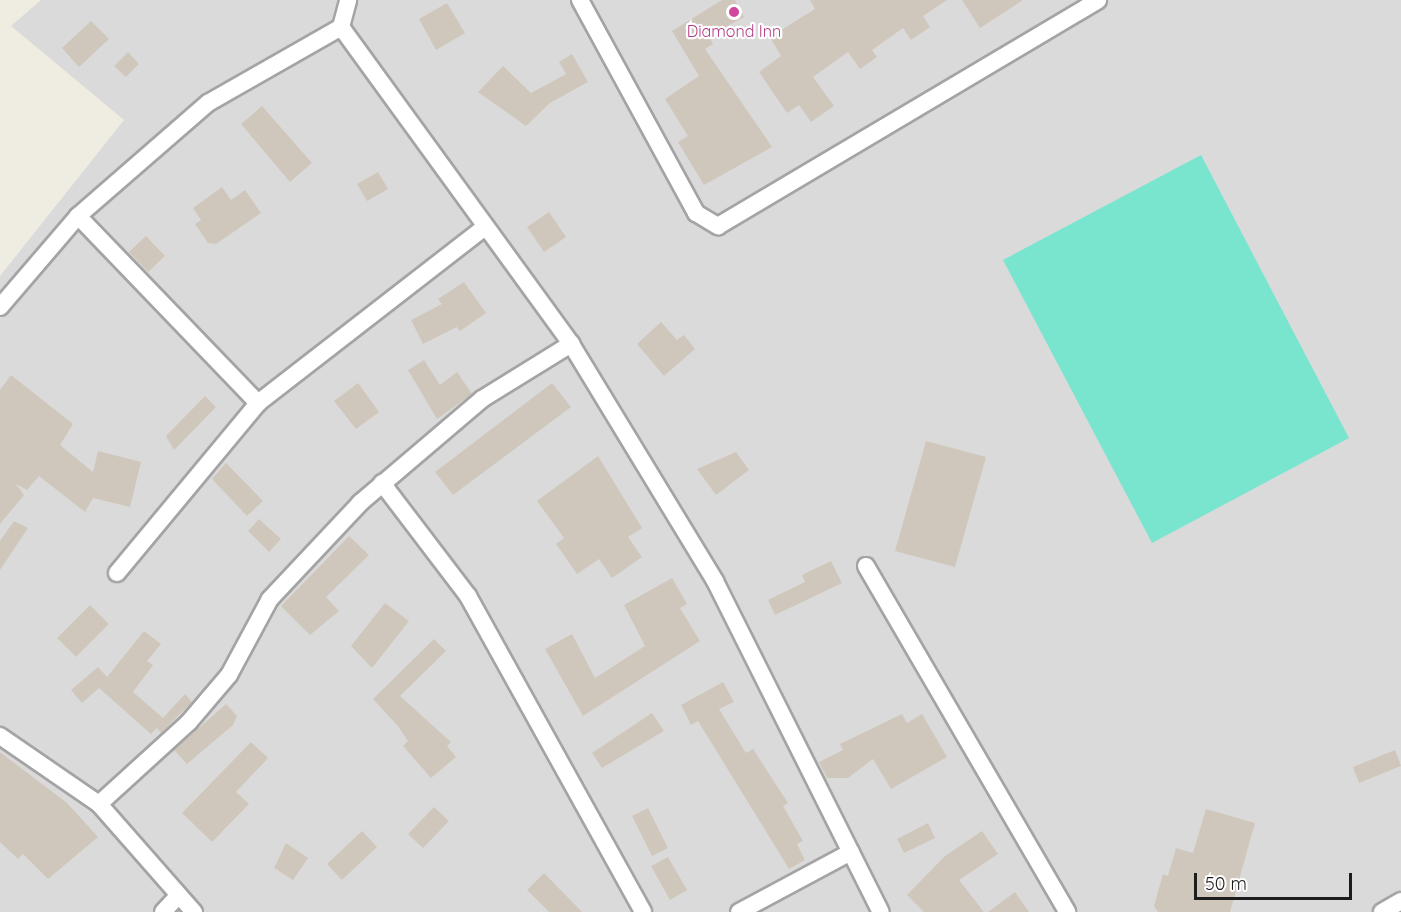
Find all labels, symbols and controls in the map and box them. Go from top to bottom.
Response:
marker: Diamond Inn [727,5,741,19]
place label: Diamond Inn [687,21,781,41]
scale bar [1197,861,1354,899]
text: 50 m [1205,872,1247,895]

